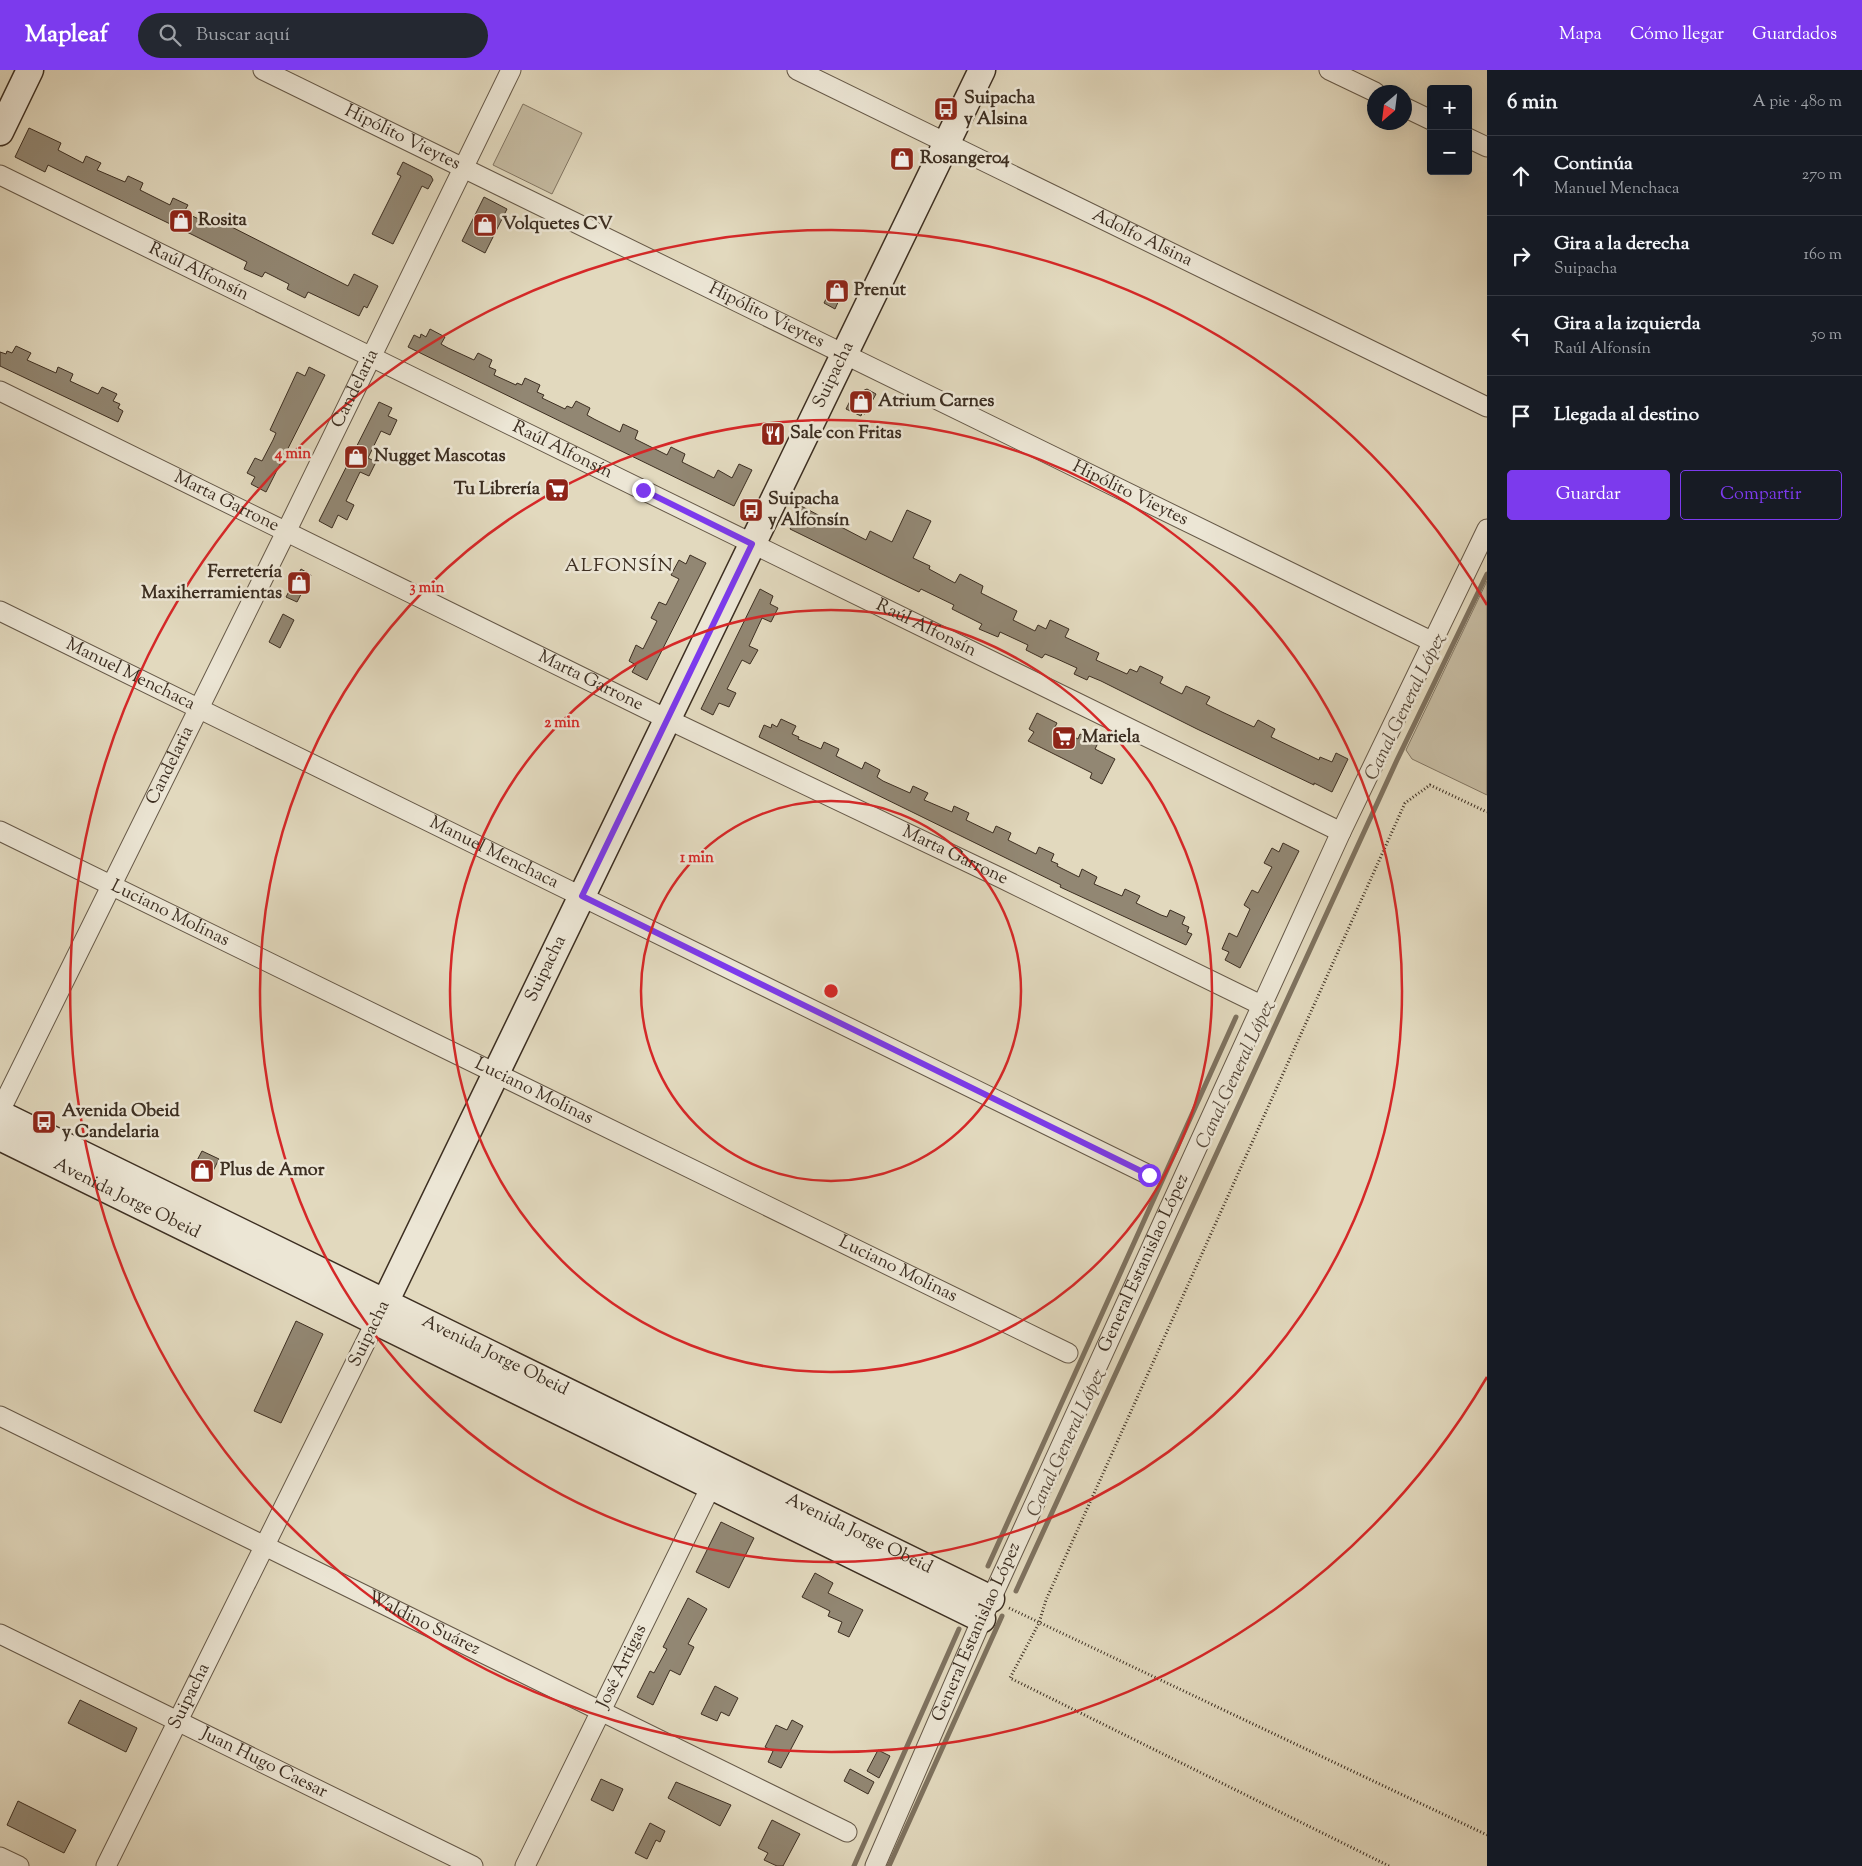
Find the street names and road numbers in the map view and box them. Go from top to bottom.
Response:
street label: Hipólito Vieytes [340,99,465,177]
street label: Adolfo Alsina [1087,203,1197,274]
street label: Raúl Alfonsín [144,237,253,308]
street label: Hipólito Vieytes [704,277,828,355]
street label: Suipacha [807,337,861,413]
street label: Candelaria [325,345,386,433]
street label: Raúl Alfonsín [507,415,617,486]
street label: Hipólito Vieytes [1068,454,1192,533]
street label: Marta Garrone [169,465,283,539]
street label: Raúl Alfonsín [871,593,981,664]
street label: Manuel Menchaca [61,632,199,718]
street label: Marta Garrone [533,644,648,718]
street label: Candelaria [140,722,201,810]
street label: Manuel Menchaca [425,811,563,896]
street label: Marta Garrone [897,820,1012,892]
street label: Luciano Molinas [106,874,234,954]
street label: Suipacha [519,931,574,1007]
street label: Luciano Molinas [470,1052,597,1132]
street label: Avenida Jorge Obeid [49,1152,204,1246]
street label: General Estanislao López [1092,1170,1196,1357]
street label: Luciano Molinas [834,1230,961,1310]
street label: Suipacha [343,1296,397,1372]
street label: Avenida Jorge Obeid [417,1309,573,1403]
street label: Avenida Jorge Obeid [781,1487,936,1581]
street label: General Estanislao López [926,1538,1028,1726]
street label: Waldino Suárez [363,1585,485,1663]
street label: José Artigas [591,1620,654,1714]
street label: Suipacha [162,1659,217,1734]
street label: Juan Hugo Caesar [195,1721,332,1806]

